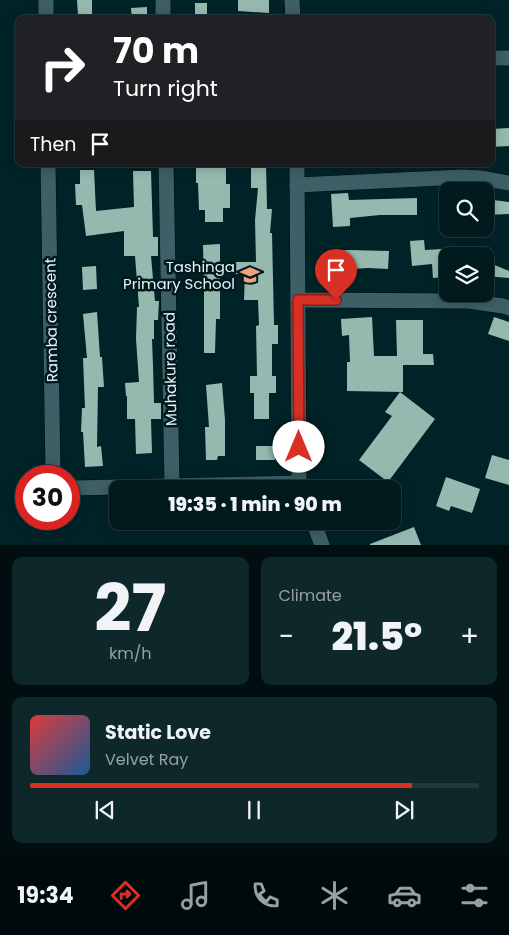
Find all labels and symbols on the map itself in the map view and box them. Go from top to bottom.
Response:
pin [315,249,357,300]
place label: Tashinga Primary School [123,256,235,294]
street label: Ramba crescent [39,258,63,382]
school or university icon: Tashinga Primary School [239,264,261,286]
street label: Muhakure road [159,312,181,426]
position arrow [272,420,324,472]
speed limit sign: 30 [15,465,80,530]

